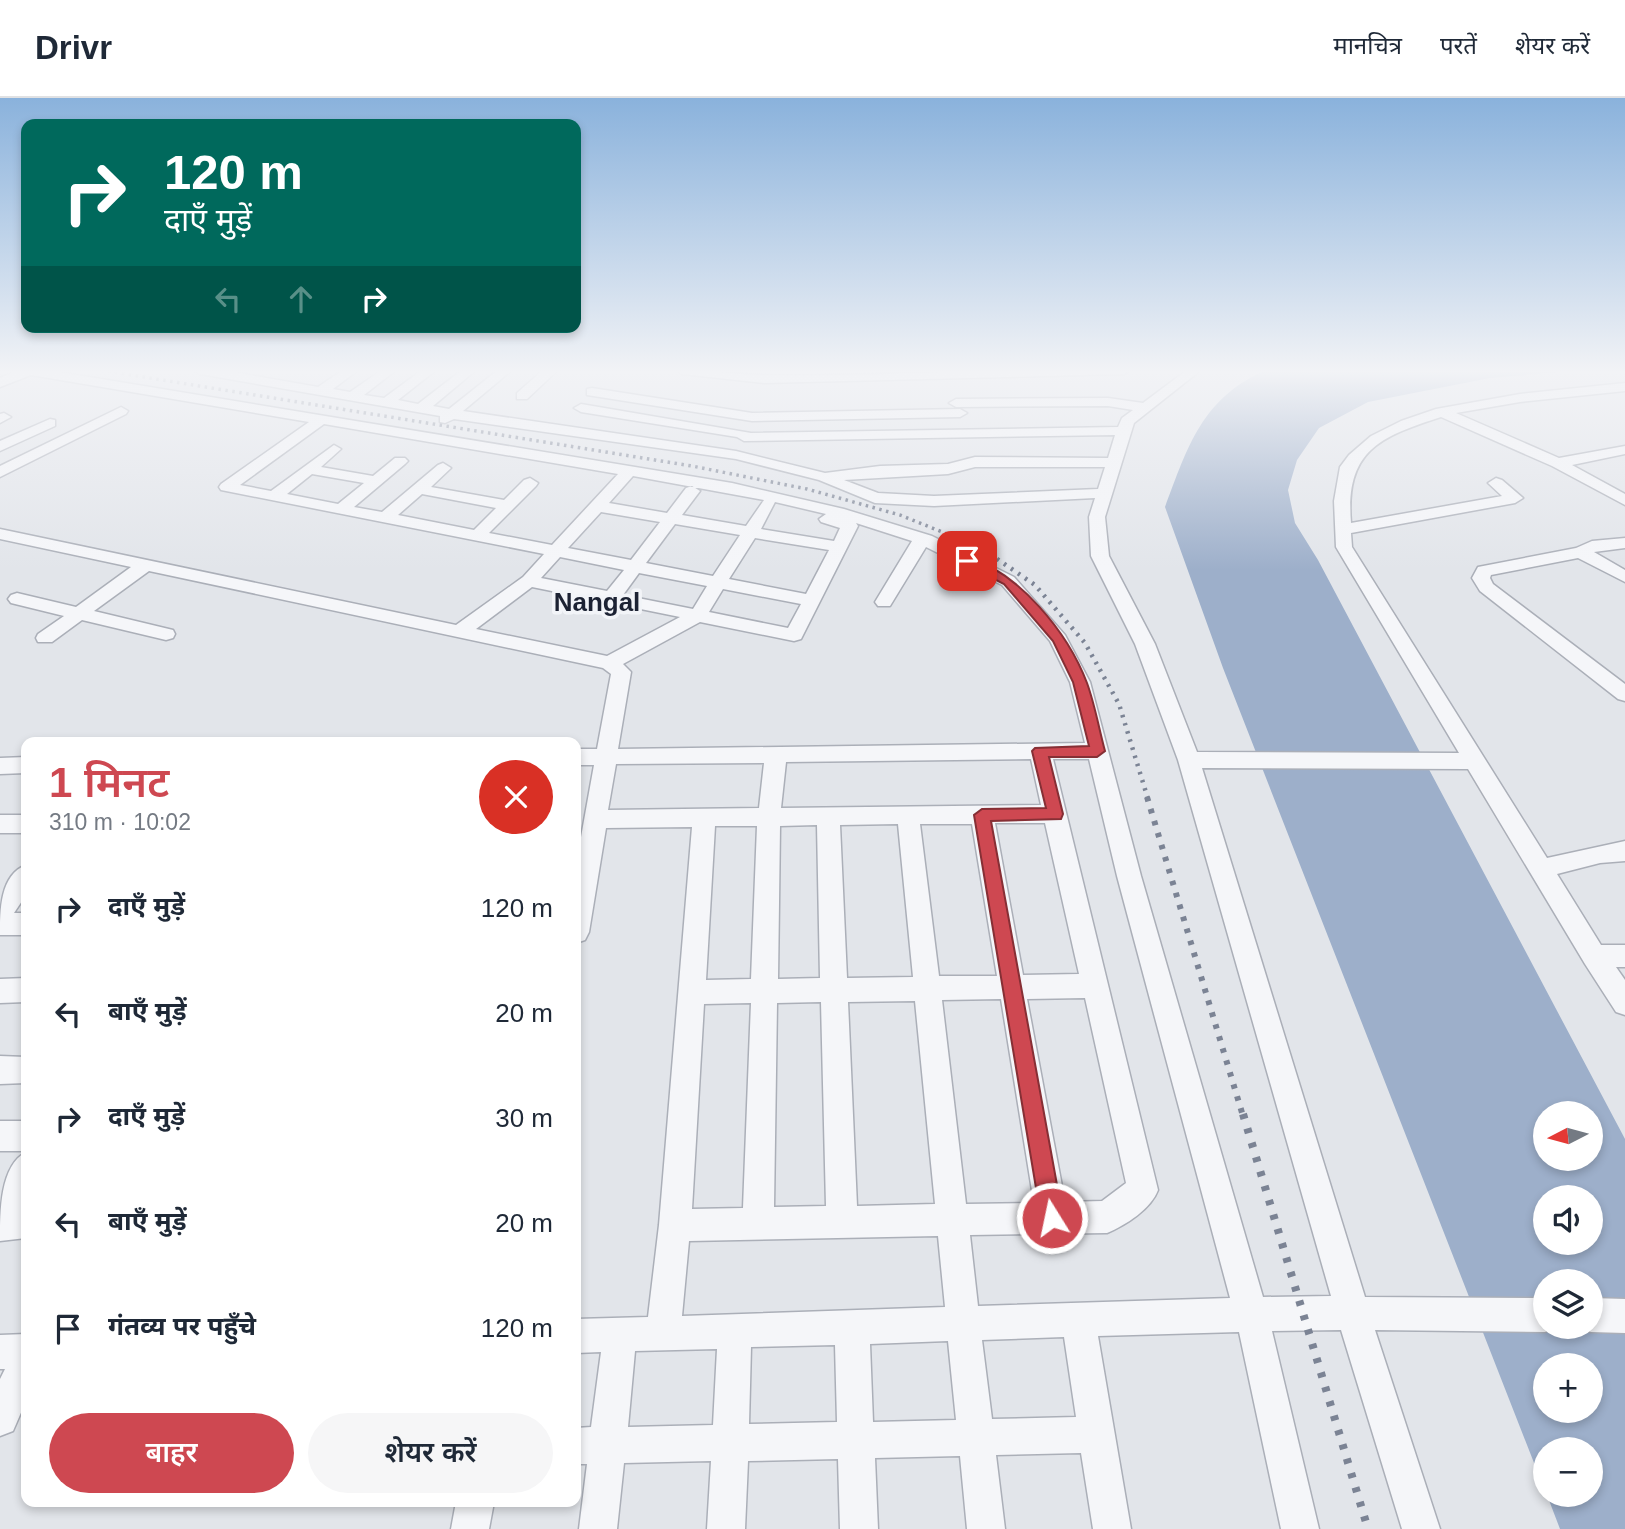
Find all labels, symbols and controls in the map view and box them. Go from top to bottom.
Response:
text: Drivr [35,29,112,66]
text: मानचित्र [1333,32,1402,59]
text: परतें [1440,32,1477,59]
text: शेयर करें [1515,32,1590,59]
text: 120 m [164,145,303,199]
icon: right [49,147,140,238]
text: दाएँ मुड़ें [164,202,252,238]
icon: left [209,280,247,318]
icon: ahead [282,280,320,318]
icon: right [355,280,393,318]
pin [937,531,997,591]
icon: arrive [948,542,986,580]
district label: Nangal [554,587,640,617]
text: 1 मिनट [49,759,169,806]
button: close [479,760,553,834]
text: 310 m · 10:02 [49,809,191,835]
icon: right [49,890,87,928]
text: दाएँ मुड़ें [108,891,185,921]
text: 120 m [481,893,553,923]
icon: left [49,995,87,1033]
text: बाएँ मुड़ें [108,996,187,1026]
text: 20 m [495,998,553,1028]
icon: right [49,1100,87,1138]
text: दाएँ मुड़ें [108,1101,185,1131]
north arrow [1533,1101,1603,1171]
map controls [1533,1101,1603,1507]
text: 30 m [495,1103,553,1133]
position arrow [1015,1181,1089,1255]
button: sound [1533,1185,1603,1255]
icon: left [49,1205,87,1243]
text: बाएँ मुड़ें [108,1206,187,1236]
text: 20 m [495,1208,553,1238]
button: layers [1533,1269,1603,1339]
icon: arrive [49,1310,87,1348]
text: गंतव्य पर पहुँचे [108,1311,256,1341]
text: 120 m [481,1313,553,1343]
button: + [1533,1353,1603,1423]
button: बाहर [49,1413,294,1493]
button: शेयर करें [308,1413,553,1493]
button: − [1533,1437,1603,1507]

